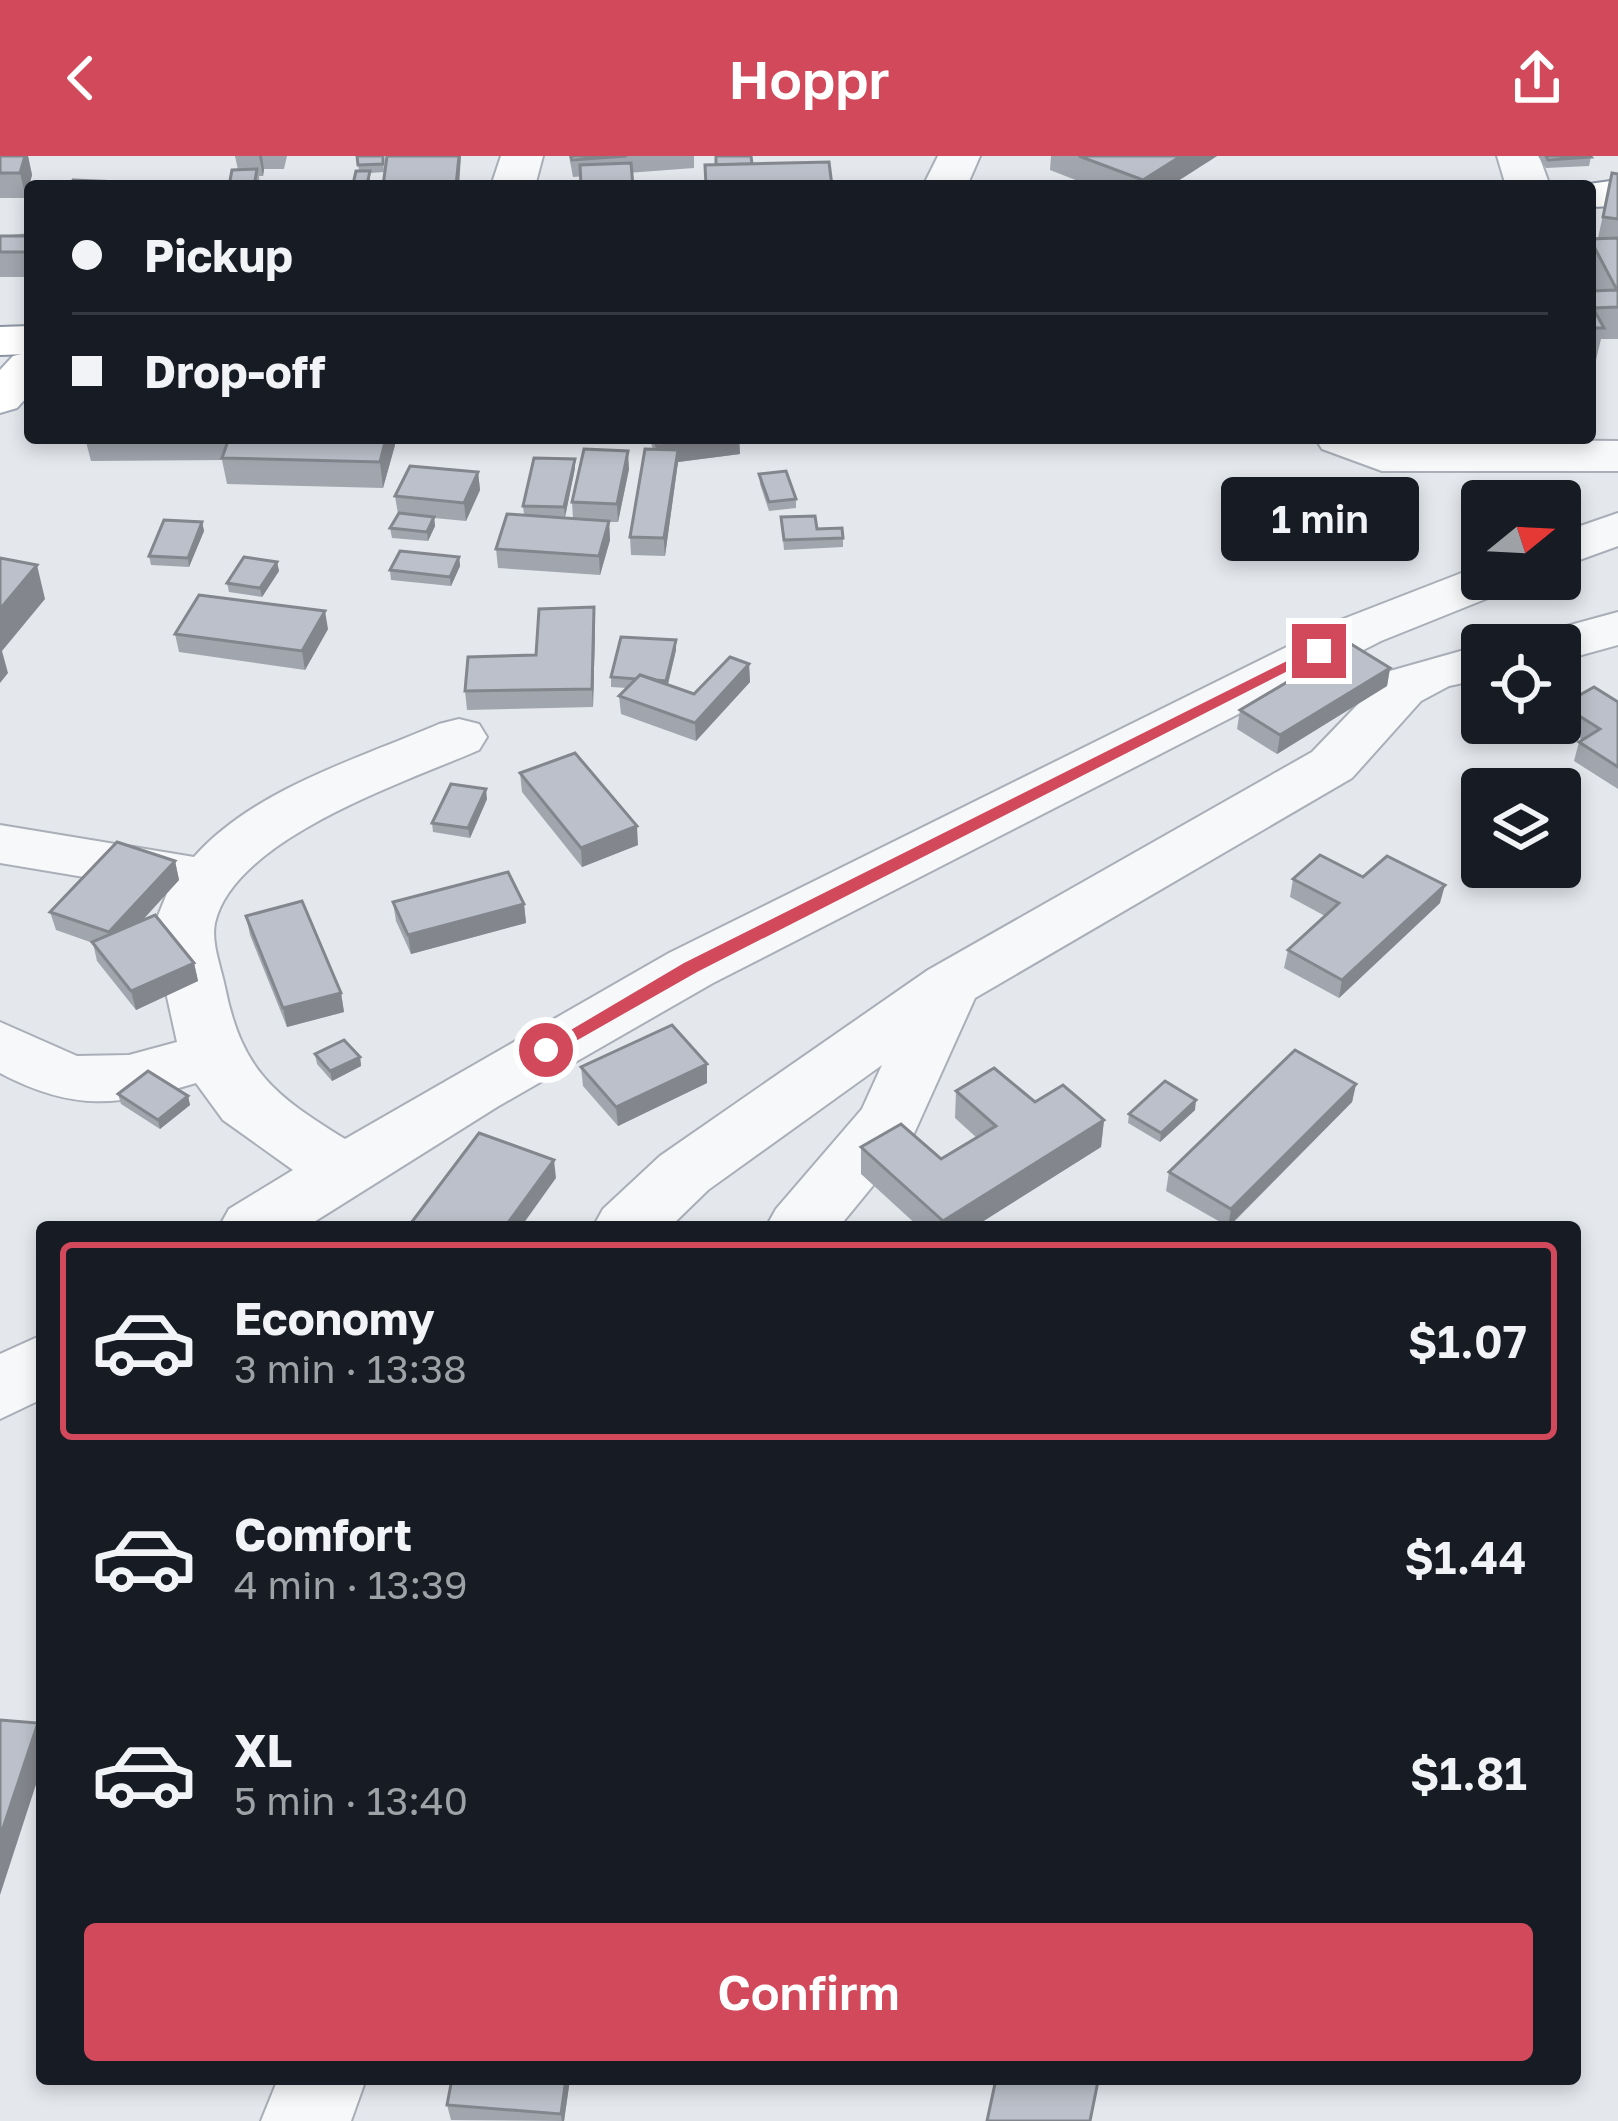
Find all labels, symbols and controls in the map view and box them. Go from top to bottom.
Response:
icon: back [48,45,114,111]
icon: share [1504,45,1570,111]
text: Hoppr [729,46,889,111]
text: Pickup [144,228,293,282]
text: Drop-off [144,344,325,398]
callout: 1 min [1220,477,1418,561]
north arrow [1461,480,1581,600]
map controls [1461,480,1581,888]
text: 1 min [1271,495,1369,542]
route end [1292,624,1346,678]
button: locate [1461,624,1581,744]
button: layers [1461,768,1581,888]
route start [519,1023,573,1077]
icon: car [90,1287,198,1395]
text: Economy [234,1291,435,1345]
text: $1.07 [1408,1314,1527,1368]
text: 3 min · 13:38 [234,1345,467,1392]
icon: car [90,1503,198,1611]
text: Comfort [234,1507,412,1561]
text: $1.44 [1404,1530,1527,1584]
text: 4 min · 13:39 [234,1561,468,1608]
icon: car [90,1719,198,1827]
text: XL [234,1723,292,1777]
text: $1.81 [1410,1746,1527,1800]
text: 5 min · 13:40 [234,1777,468,1824]
button: Confirm [84,1923,1533,2061]

